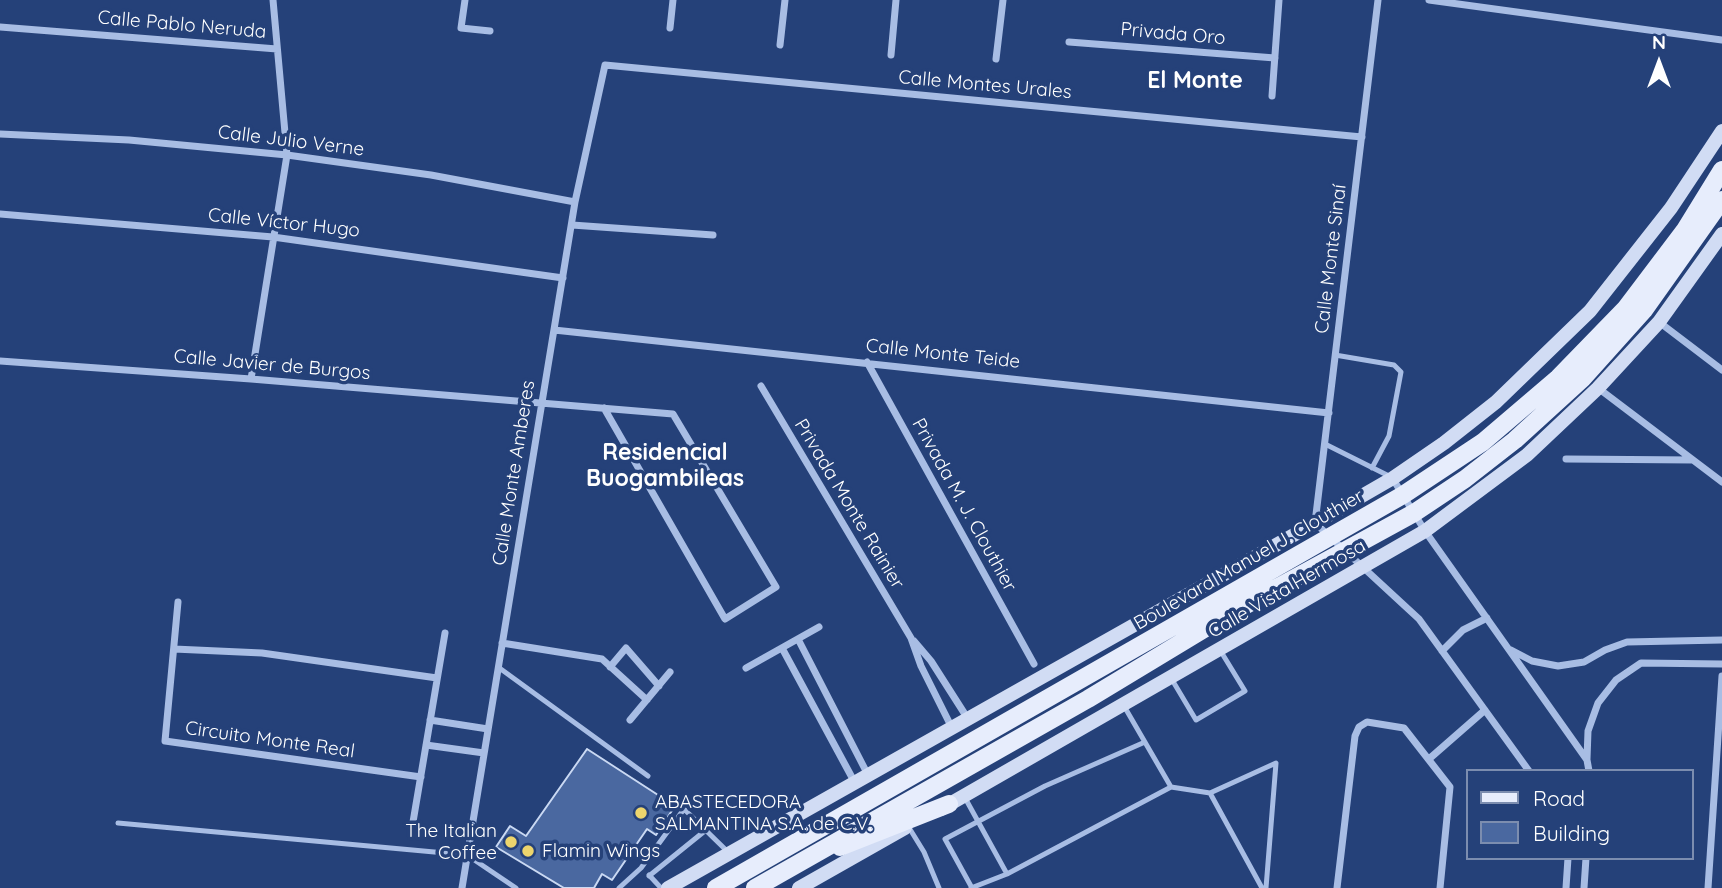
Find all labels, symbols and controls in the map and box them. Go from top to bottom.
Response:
street label: Calle Pablo Neruda [97,6,267,44]
street label: Privada Oro [1120,18,1226,50]
north arrow [1624,28,1694,98]
text: N [1652,30,1666,54]
street label: Calle Montes Urales [897,66,1073,104]
district label: El Monte [1147,67,1243,95]
street label: Calle Julio Verne [217,121,365,161]
street label: Calle Monte Sinaí [1311,183,1351,335]
street label: Calle Víctor Hugo [207,204,361,242]
street label: Calle Monte Teide [865,335,1021,373]
street label: Calle Javier de Burgos [173,345,371,385]
street label: Calle Monte Amberes [488,379,540,567]
street label: Privada M. J. Clouthier [907,414,1021,596]
street label: Privada Monte Rainier [789,415,909,593]
district label: Residencial Buogambileas [586,439,744,493]
street label: Boulevard Manuel J. Clouthier [1130,485,1368,635]
street label: Calle Vista Hermosa [1204,535,1370,643]
street label: Circuito Monte Real [184,717,356,763]
legend [1466,769,1694,860]
text: Road [1533,785,1585,811]
place label: ABASTECEDORA SALMANTINA S.A. de C.V. [655,791,872,835]
marker: ABASTECEDORA SALMANTINA S.A. de C.V. [633,805,649,821]
place label: The Italian Coffee [405,820,497,864]
text: Building [1533,820,1610,846]
marker: The Italian Coffee [503,834,519,850]
place label: Flamin Wings [542,840,660,862]
marker: Flamin Wings [520,843,536,859]

